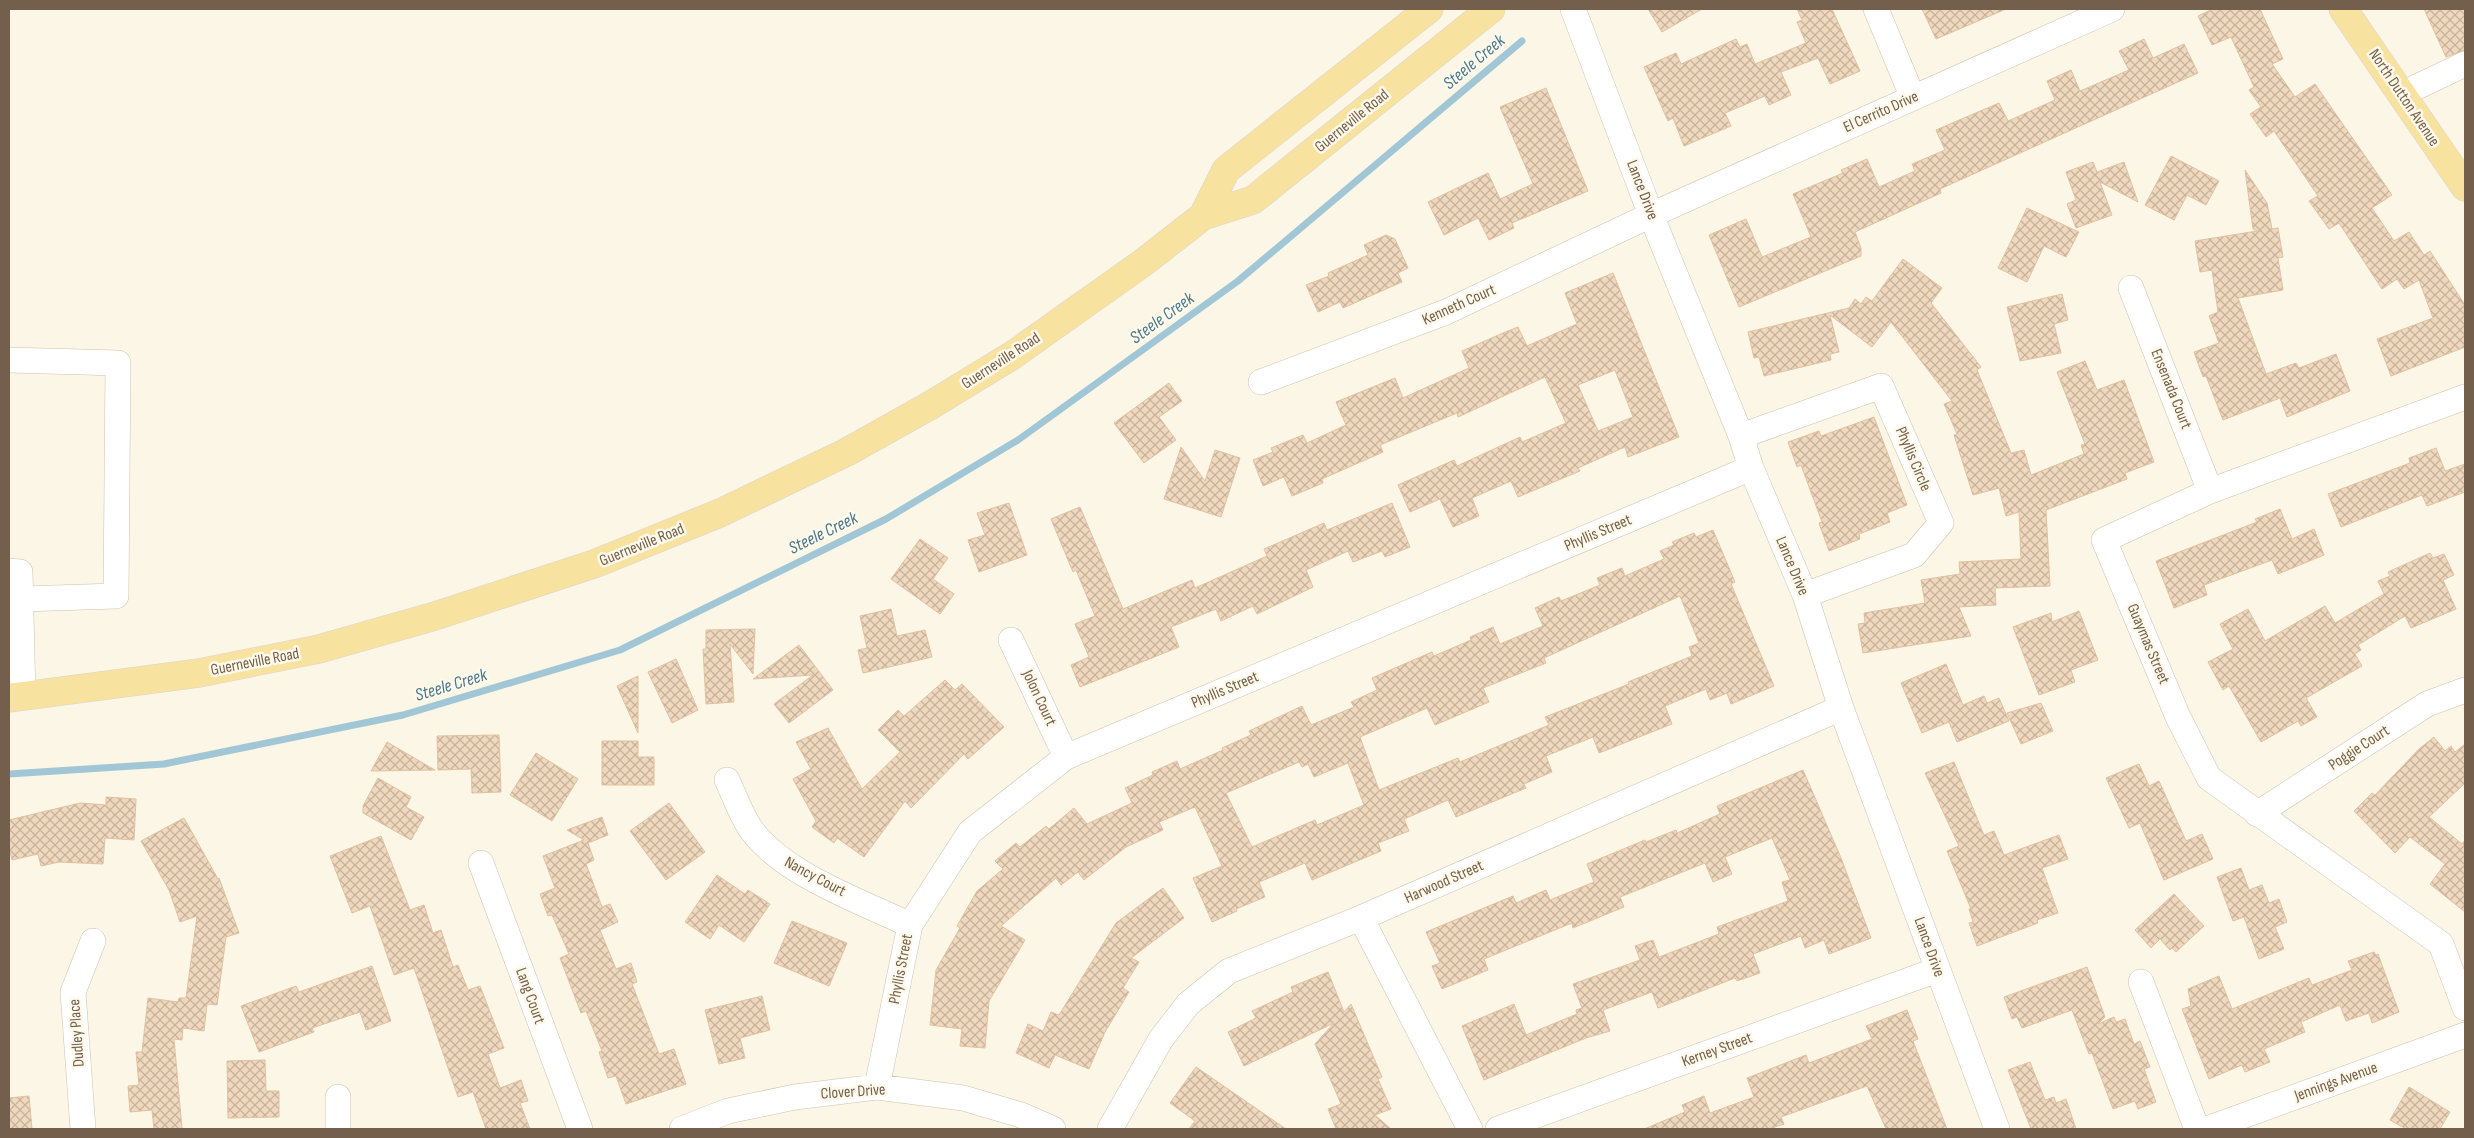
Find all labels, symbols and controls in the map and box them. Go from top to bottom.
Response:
water label: Steele Creek [1439,29,1510,94]
street label: North Dutton Avenue [2364,46,2444,150]
street label: Guerneville Road [1311,85,1393,157]
street label: El Cerrito Drive [1841,87,1921,137]
street label: Lance Drive [1622,158,1662,222]
street label: Kenneth Court [1419,280,1499,330]
water label: Steele Creek [1126,287,1199,348]
street label: Guerneville Road [958,329,1044,393]
street label: Ensenada Court [2146,346,2196,432]
street label: Phyllis Circle [1891,424,1935,494]
water label: Steele Creek [785,507,862,559]
street label: Phyllis Street [1562,510,1635,556]
street label: Guerneville Road [597,519,687,571]
street label: Lance Drive [1771,534,1813,598]
street label: Guaymas Street [2123,601,2173,687]
street label: Guerneville Road [209,644,301,680]
water label: Steele Creek [413,664,491,706]
street label: Jolon Court [1017,666,1060,729]
street label: Phyllis Street [1189,667,1262,713]
street label: Poggie Court [2325,721,2393,775]
street label: Nancy Court [781,853,849,901]
street label: Harwood Street [1402,856,1486,908]
street label: Lance Drive [1909,915,1949,979]
street label: Phyllis Street [885,932,917,1006]
street label: Lang Court [511,965,549,1027]
street label: Dudley Place [65,998,89,1068]
street label: Kerney Street [1679,1028,1755,1072]
street label: Jennings Avenue [2291,1058,2380,1106]
street label: Clover Drive [820,1080,886,1104]

